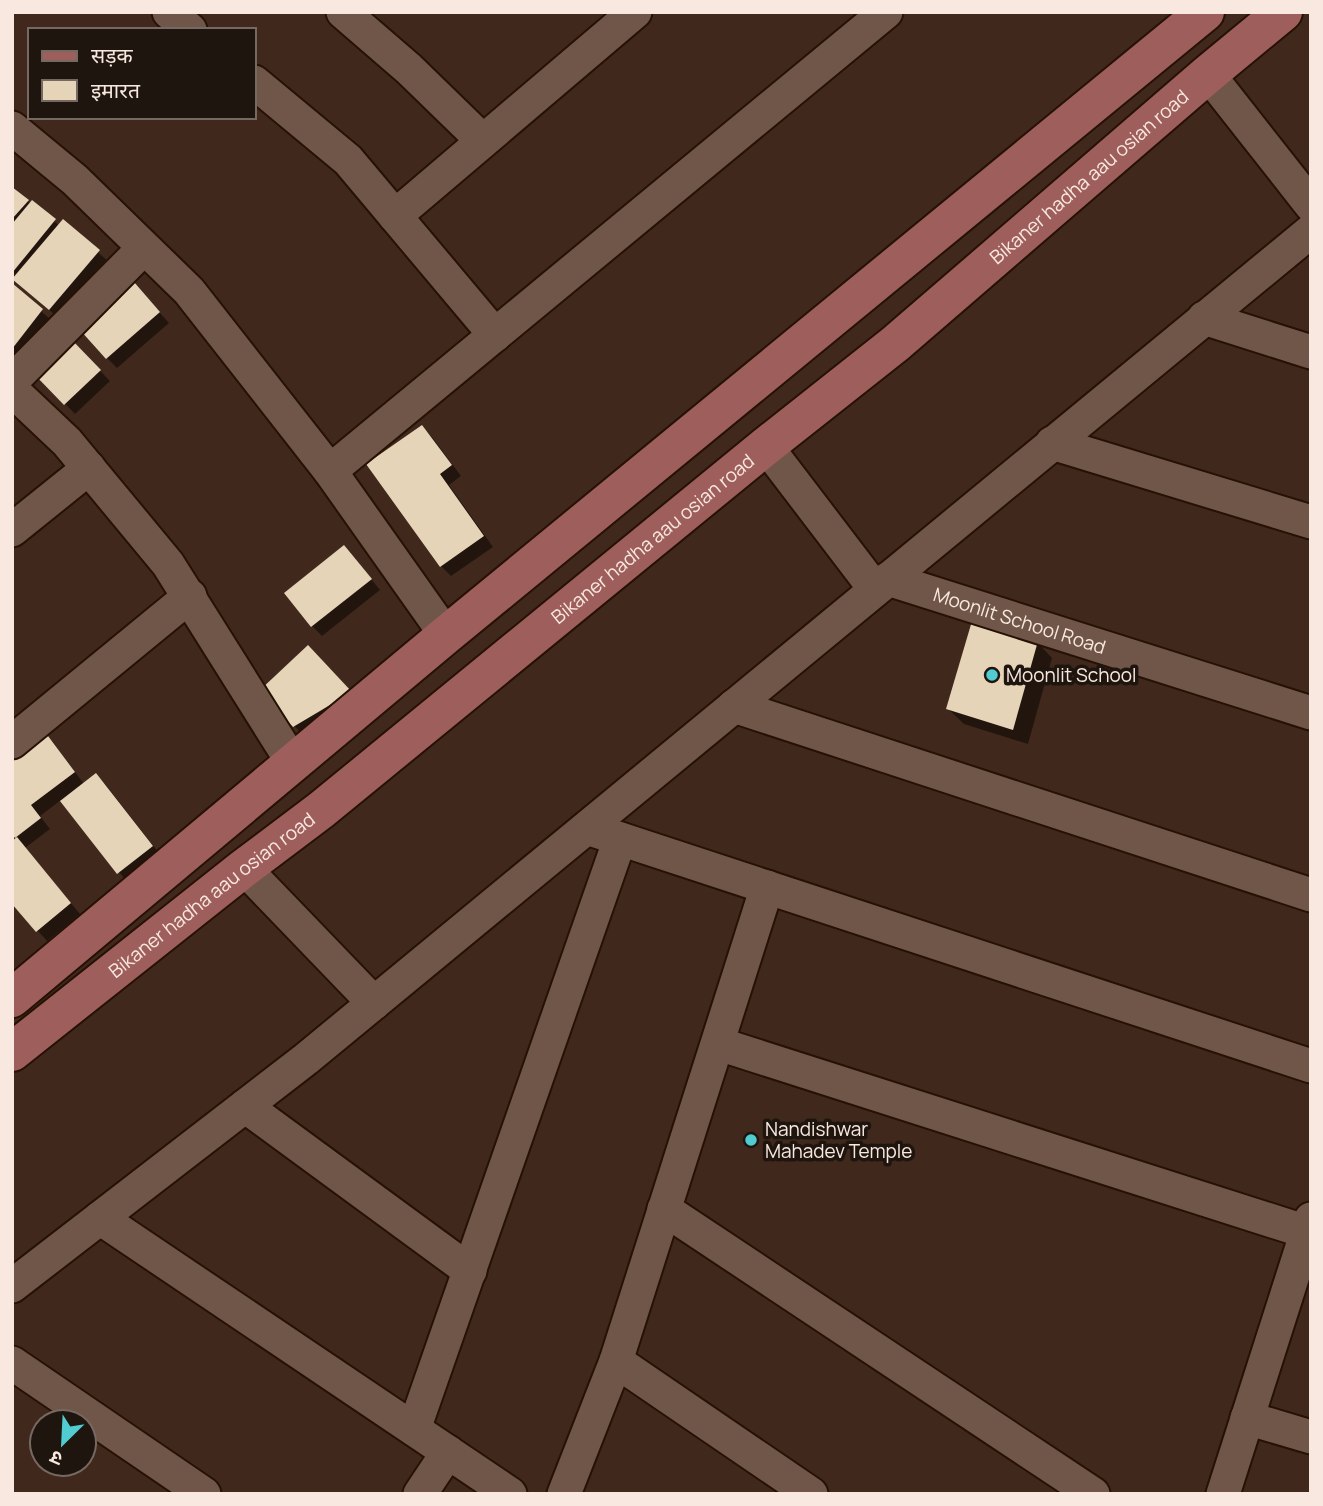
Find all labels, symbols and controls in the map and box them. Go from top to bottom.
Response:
legend [28,28,256,119]
text: सड़क [91,41,133,69]
text: इमारत [91,76,141,104]
street label: Bikaner hadha aau osian road [984,84,1194,270]
street label: Bikaner hadha aau osian road [546,448,760,630]
street label: Moonlit School Road [930,581,1109,660]
place label: Moonlit School [1006,662,1136,688]
marker: Moonlit School [984,667,1000,683]
street label: Bikaner hadha aau osian road [103,806,320,984]
place label: Nandishwar Mahadev Temple [765,1116,912,1164]
marker: Nandishwar Mahadev Temple [743,1132,759,1148]
north arrow [28,1408,98,1478]
text: उ [45,1444,66,1473]

